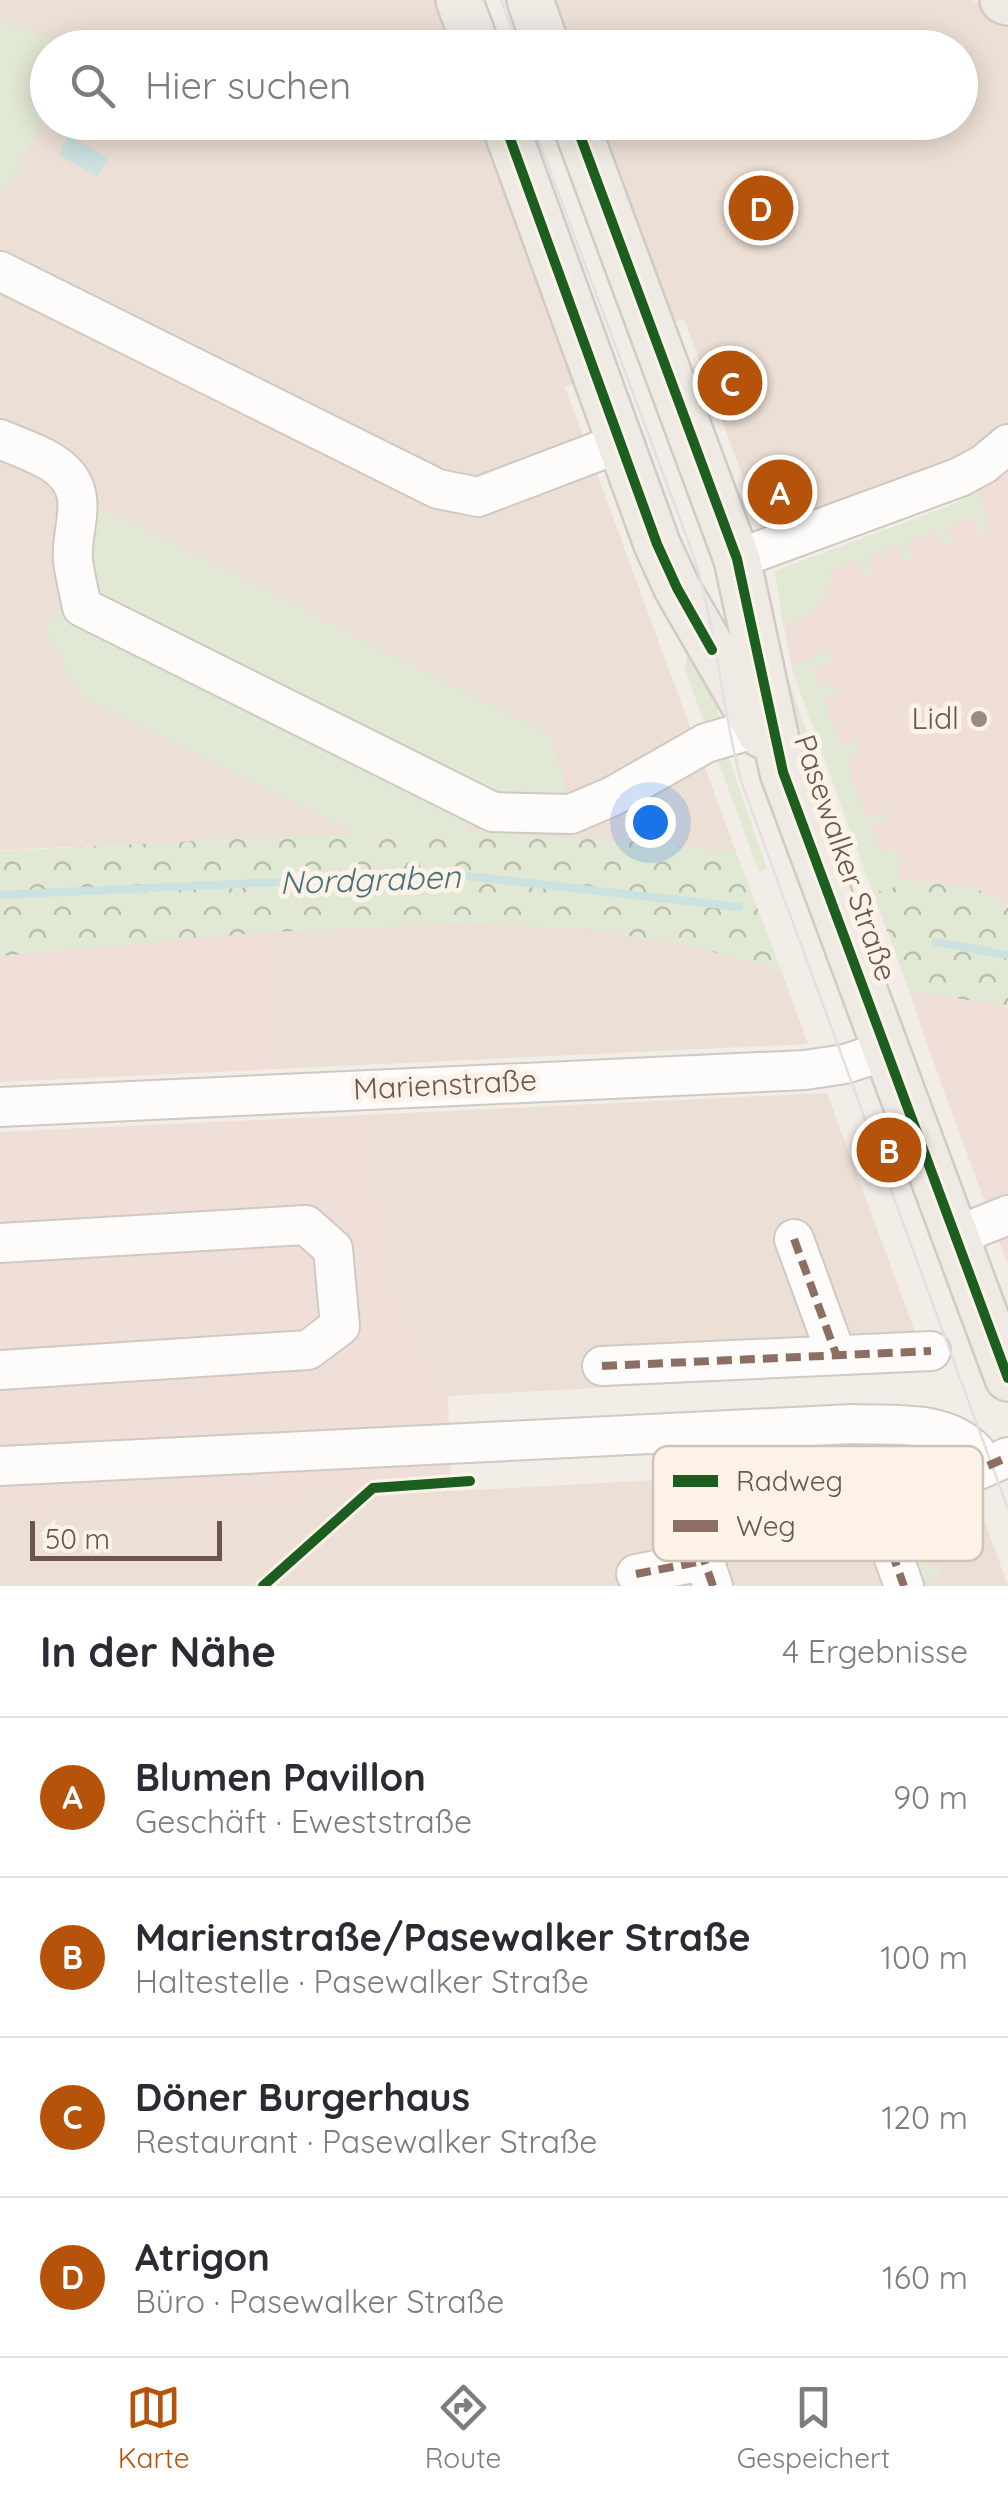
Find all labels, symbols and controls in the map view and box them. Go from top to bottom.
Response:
search box [30,30,978,140]
icon: search [65,58,120,113]
text: Hier suchen [145,61,351,109]
pin: D [728,170,794,246]
pin: C [698,346,762,420]
pin: A [748,454,812,530]
place label: Lidl [912,699,959,737]
marker: Lidl [968,708,990,730]
street label: Pasewalker Straße [786,729,906,986]
your location [625,797,676,848]
water label: Nordgraben [279,856,463,902]
street label: Marienstraße [352,1060,538,1108]
pin: B [856,1112,922,1188]
legend [653,1446,983,1561]
text: Radweg [736,1463,843,1498]
text: Weg [736,1508,796,1543]
scale bar [30,1516,222,1560]
text: 50 m [45,1521,110,1556]
text: In der Nähe [40,1625,276,1678]
text: 4 Ergebnisse [782,1631,968,1671]
text: Blumen Pavillon [135,1753,426,1801]
text: A [62,1777,83,1817]
text: 90 m [893,1777,968,1817]
text: Geschäft · Eweststraße [135,1801,472,1841]
text: Marienstraße/Pasewalker Straße [135,1913,751,1961]
text: B [62,1937,83,1977]
text: 100 m [880,1937,968,1977]
text: Haltestelle · Pasewalker Straße [135,1961,589,2001]
text: Döner Burgerhaus [135,2073,470,2121]
text: C [62,2097,83,2137]
text: 120 m [881,2097,968,2137]
text: Restaurant · Pasewalker Straße [135,2121,597,2161]
text: Atrigon [135,2233,270,2281]
text: D [61,2257,84,2297]
text: 160 m [882,2257,968,2297]
text: Büro · Pasewalker Straße [135,2281,504,2321]
tab: Karte [118,2380,189,2475]
tab: Route [425,2380,501,2475]
tab: Gespeichert [737,2380,890,2475]

